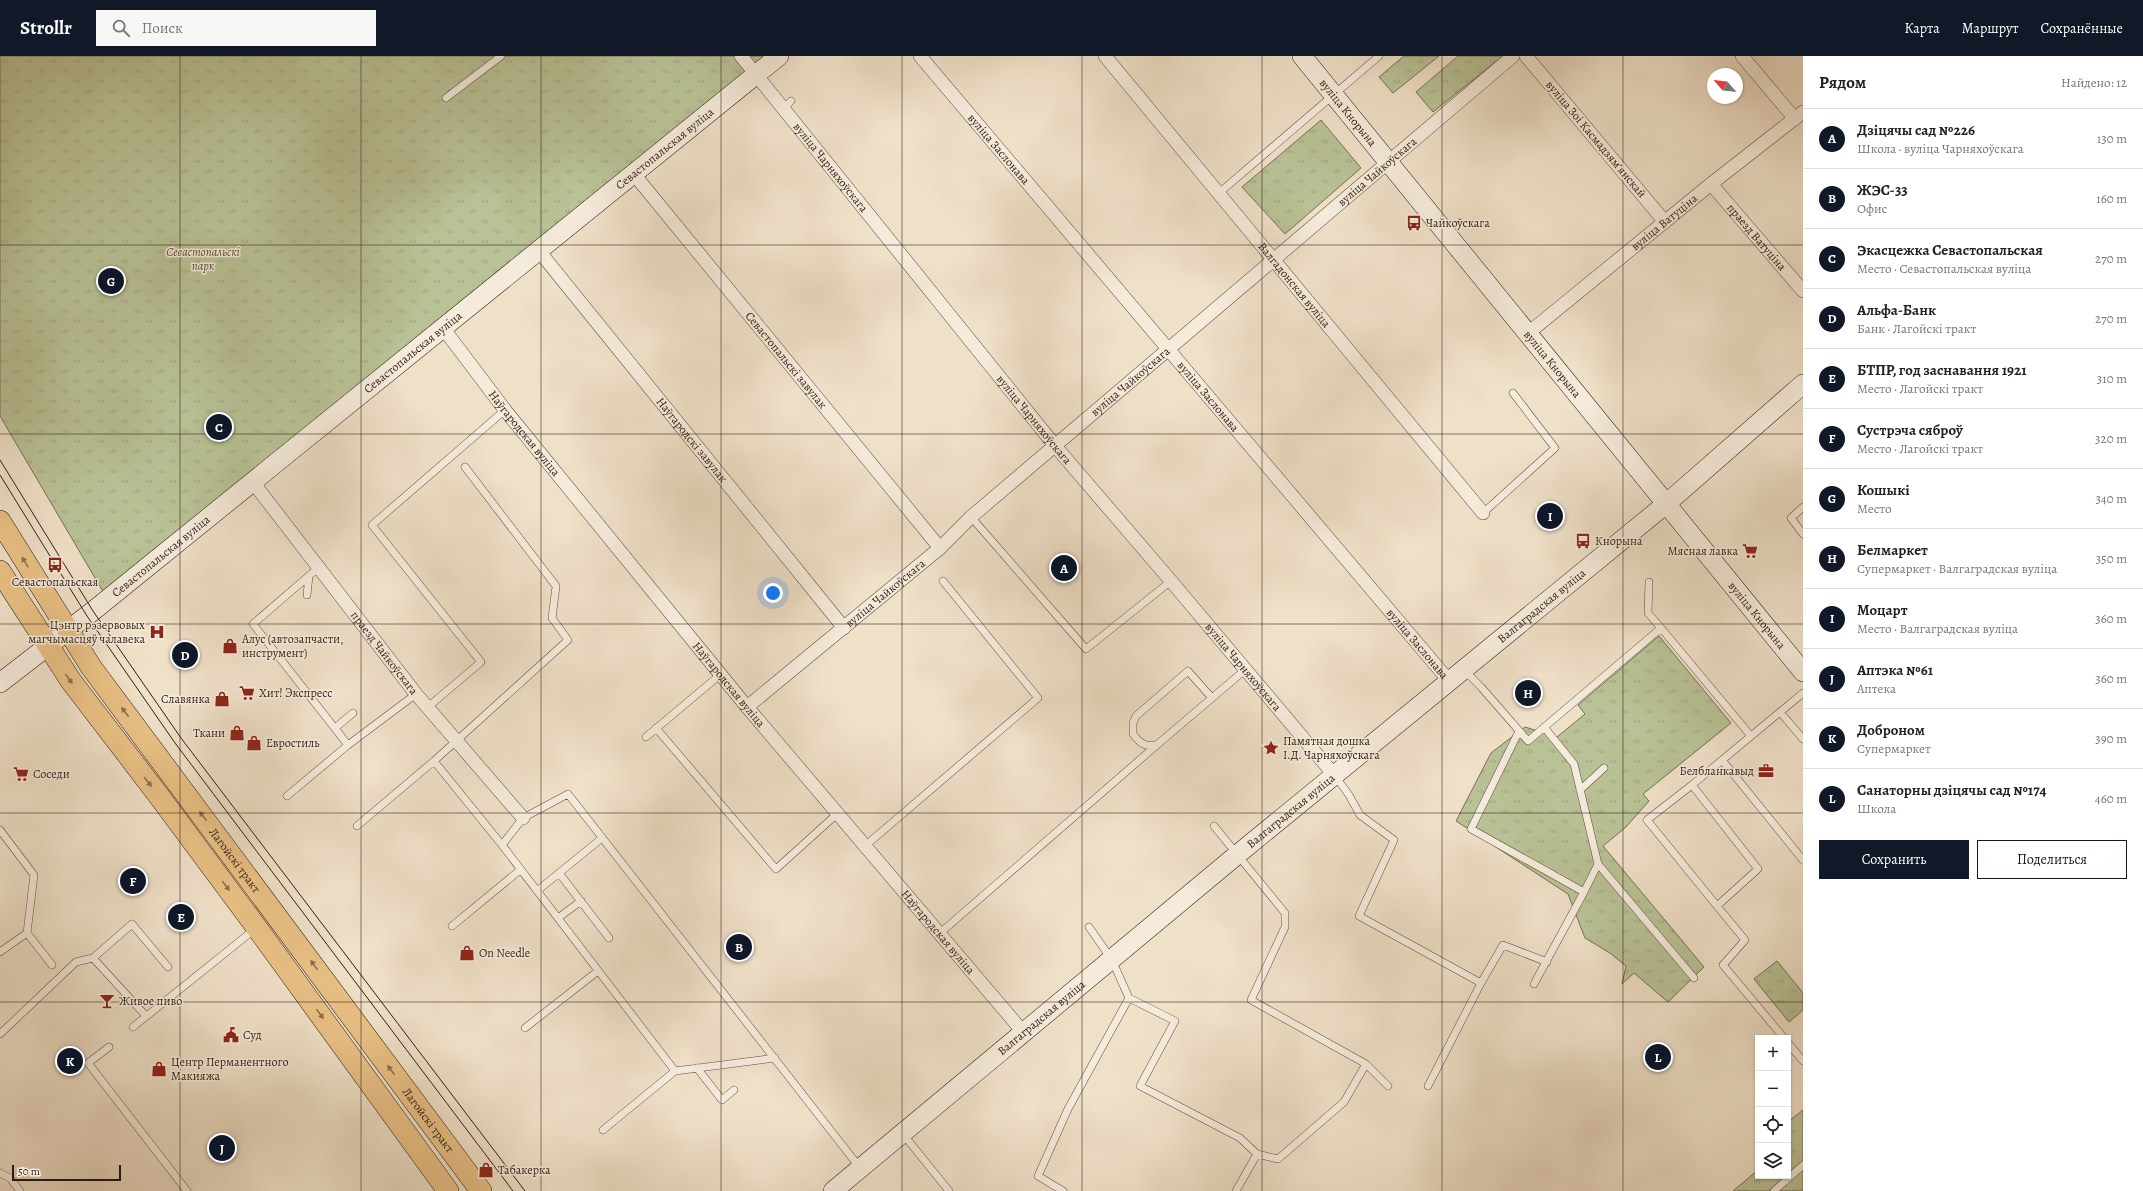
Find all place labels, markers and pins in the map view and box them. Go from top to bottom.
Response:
bus stop icon: Чайкоўскага [1405,214,1423,232]
place label: Чайкоўскага [1426,215,1490,231]
pin: G [98,266,124,296]
pin: C [206,412,232,442]
pin: I [1537,501,1563,531]
bus stop icon: Кнорына [1574,532,1592,550]
place label: Кнорына [1595,533,1643,549]
supermarket icon: Мясная лавка [1741,542,1759,560]
place label: Мясная лавка [1667,543,1738,559]
pin: A [1051,553,1077,583]
bus stop icon: Севастопальская [46,556,64,574]
place label: Севастопальская [12,574,99,590]
place label: Цэнтр рэзервовых магчымасцяў чалавека [28,617,145,647]
hospital icon: Цэнтр рэзервовых магчымасцяў чалавека [148,623,166,641]
place label: Алус (автозапчасти, инструмент) [241,631,344,661]
shop icon: Алус (автозапчасти, инструмент) [221,637,239,655]
pin: D [172,640,198,670]
pin: H [1515,678,1541,708]
supermarket icon: Хит! Экспресс [238,684,256,702]
place label: Хит! Экспресс [259,685,332,701]
shop icon: Славянка [213,690,231,708]
place label: Славянка [161,691,210,707]
shop icon: Ткани [228,724,246,742]
place label: Ткани [193,725,225,741]
place label: Памятная дошка І.Д. Чарняхоўскага [1283,733,1380,763]
shop icon: Евростиль [245,734,263,752]
place label: Евростиль [266,735,320,751]
place icon: Памятная дошка І.Д. Чарняхоўскага [1262,739,1280,757]
office icon: Белбланкавыд [1757,762,1775,780]
place label: Белбланкавыд [1680,763,1754,779]
supermarket icon: Соседи [12,765,30,783]
place label: Соседи [33,766,70,782]
pin: F [120,866,146,896]
pin: E [168,902,194,932]
pin: B [726,932,752,962]
shop icon: On Needle [458,944,476,962]
place label: On Needle [479,945,530,961]
bar icon: Живое пиво [98,992,116,1010]
place label: Живое пиво [119,993,182,1009]
public building icon: Суд [222,1026,240,1044]
place label: Суд [243,1027,262,1043]
pin: L [1645,1042,1671,1072]
pin: K [57,1046,83,1076]
place label: Центр Перманентного Макияжа [171,1054,289,1084]
shop icon: Центр Перманентного Макияжа [150,1060,168,1078]
pin: J [209,1133,235,1163]
shop icon: Табакерка [477,1161,495,1179]
place label: Табакерка [498,1162,551,1178]

